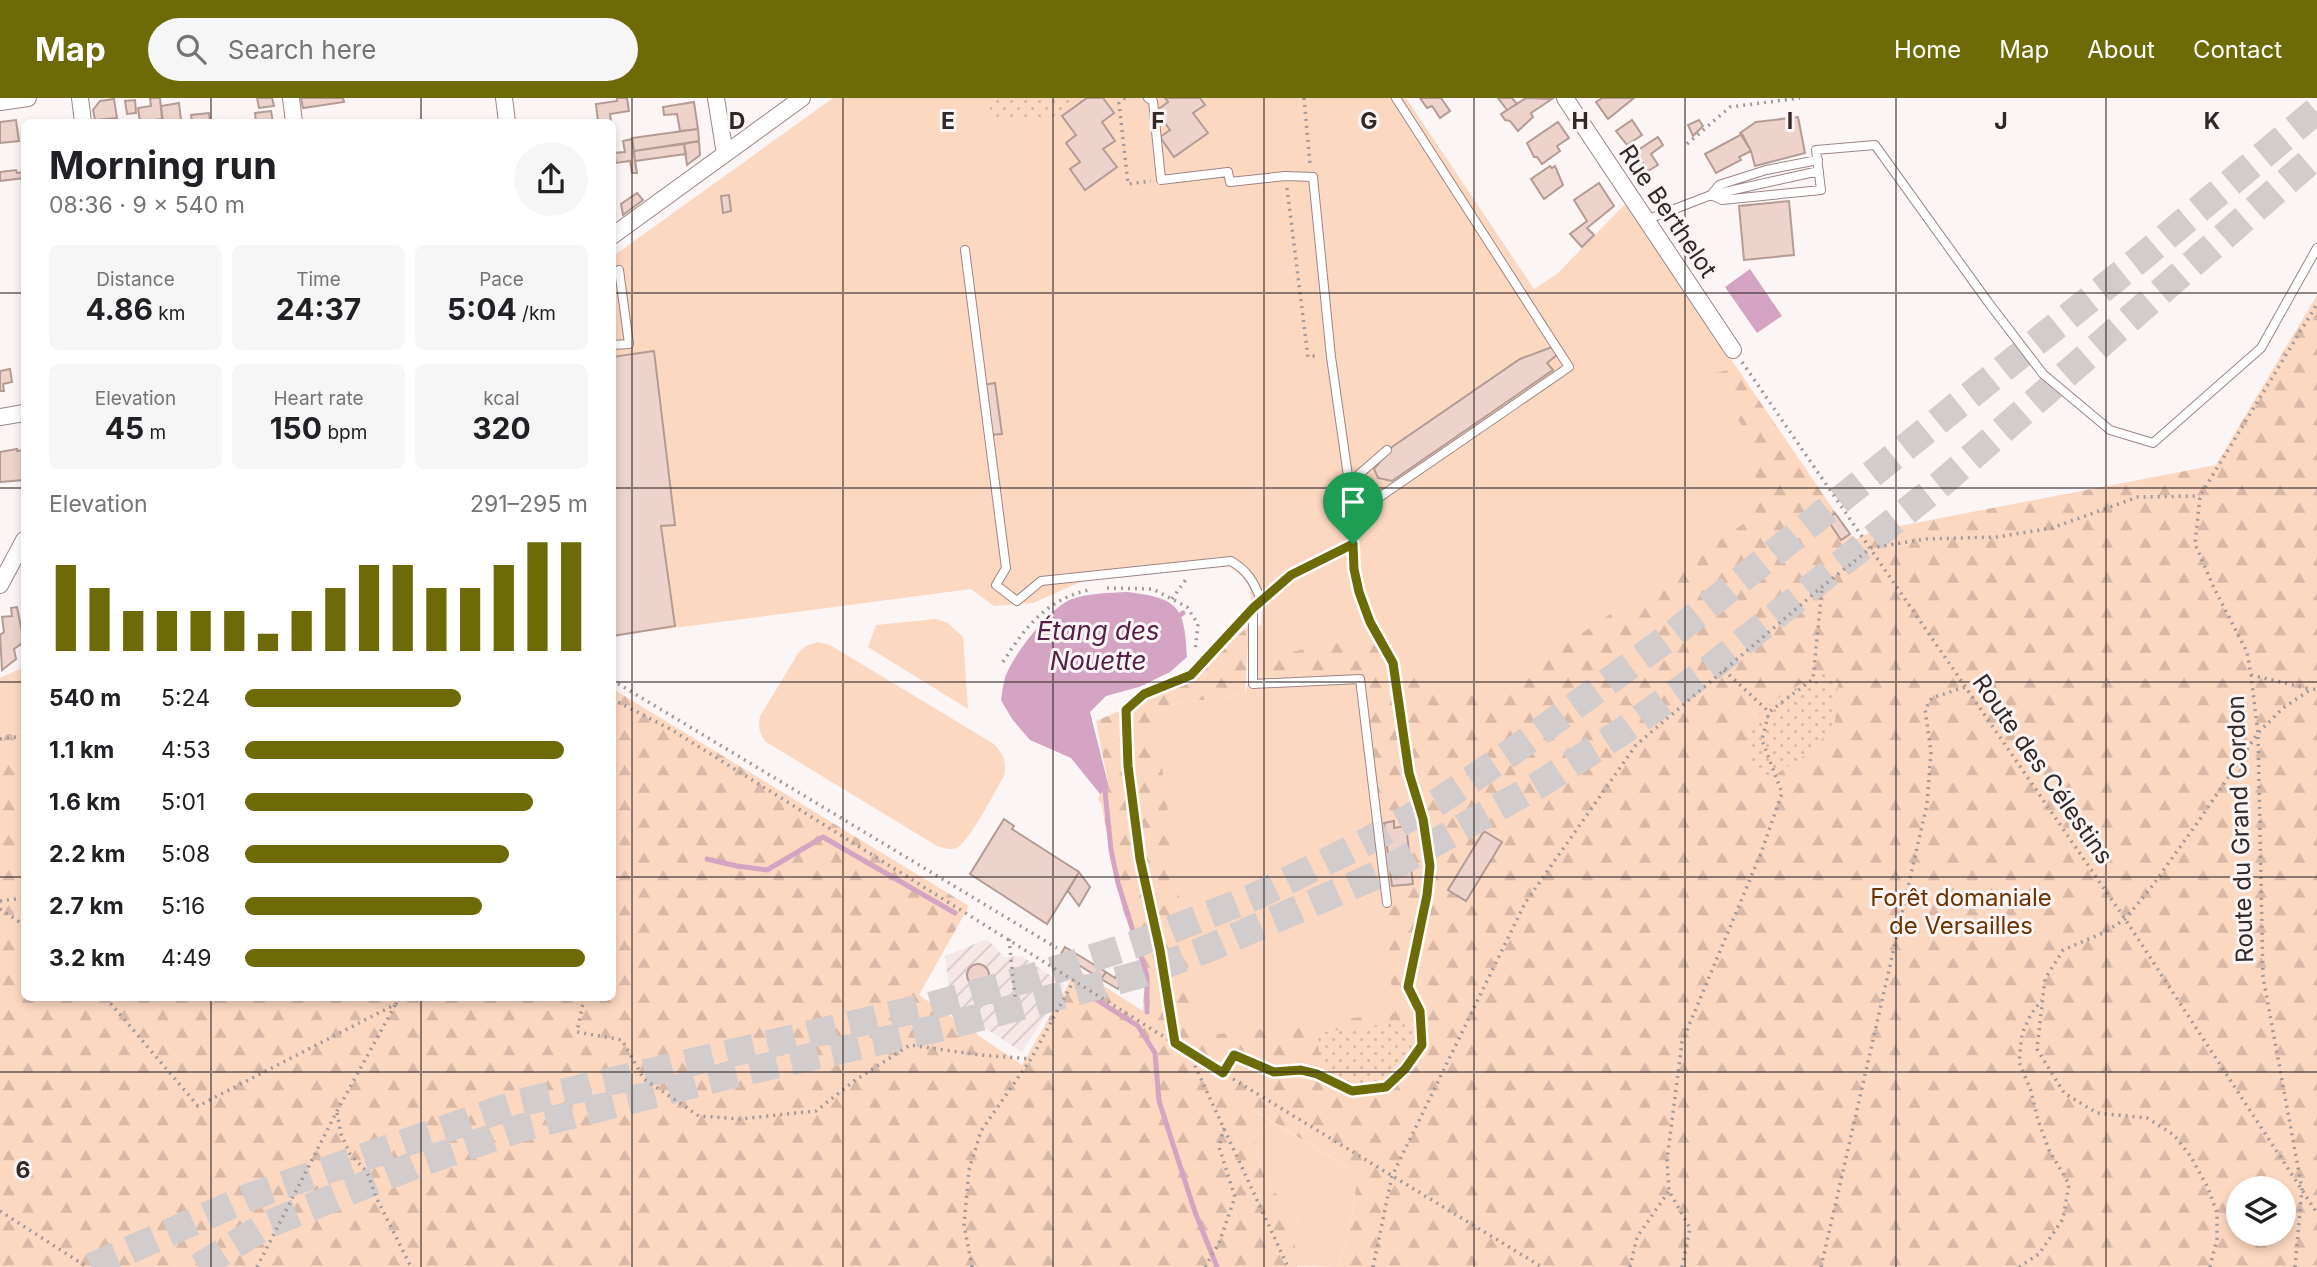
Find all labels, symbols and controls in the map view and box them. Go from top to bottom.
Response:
search box [148,18,638,81]
text: Map [35,29,106,69]
icon: search [172,30,210,68]
text: Search here [228,34,376,65]
text: Home [1894,35,1961,64]
text: Map [1999,35,2049,64]
text: About [2087,35,2155,64]
text: Contact [2193,35,2282,64]
text: D [729,107,745,135]
text: E [941,107,955,135]
text: F [1151,107,1165,135]
text: G [1360,107,1378,135]
text: H [1571,107,1589,135]
text: I [1787,107,1793,135]
text: J [1994,107,2008,135]
text: K [2204,107,2220,135]
street label: Rue Berthelot [1613,139,1723,283]
text: Morning run [49,142,277,188]
button: share [514,142,588,216]
text: 08:36 · 9 × 540 m [49,191,245,219]
text: Distance [96,268,175,291]
text: Time [296,268,341,291]
text: Pace [479,268,524,291]
text: 4.86 [86,291,153,327]
text: 24:37 [276,291,361,327]
text: 5:04 [447,291,517,327]
text: km [153,302,185,325]
text: /km [517,302,556,325]
text: Elevation [95,387,176,410]
text: Heart rate [274,387,364,410]
text: kcal [483,387,520,410]
text: 45 [105,410,144,446]
text: 150 [270,410,322,446]
text: 320 [472,410,531,446]
text: m [144,421,166,444]
text: bpm [322,421,367,444]
pin [1323,472,1383,544]
icon: arrive [1334,483,1372,521]
text: Elevation [49,490,148,518]
text: 291–295 m [470,490,588,518]
water label: Étang des Nouette [1036,615,1160,676]
street label: Route des Célestins [1967,669,2119,869]
text: 540 m [49,684,121,712]
text: 5:24 [161,684,210,712]
street label: Route du Grand Cordon [2221,695,2259,963]
text: 1.1 km [49,736,114,764]
text: 4:53 [161,736,211,764]
text: 1.6 km [49,788,121,816]
text: 5:01 [161,788,205,816]
text: 2.2 km [49,840,125,868]
text: 5:08 [161,840,210,868]
park label: Forêt domaniale de Versailles [1870,883,2052,940]
text: 2.7 km [49,892,124,920]
text: 5:16 [161,892,205,920]
text: 3.2 km [49,944,125,972]
text: 4:49 [161,944,212,972]
text: 6 [16,1156,30,1184]
map controls [2226,1176,2296,1246]
button: layers [2226,1176,2296,1246]

